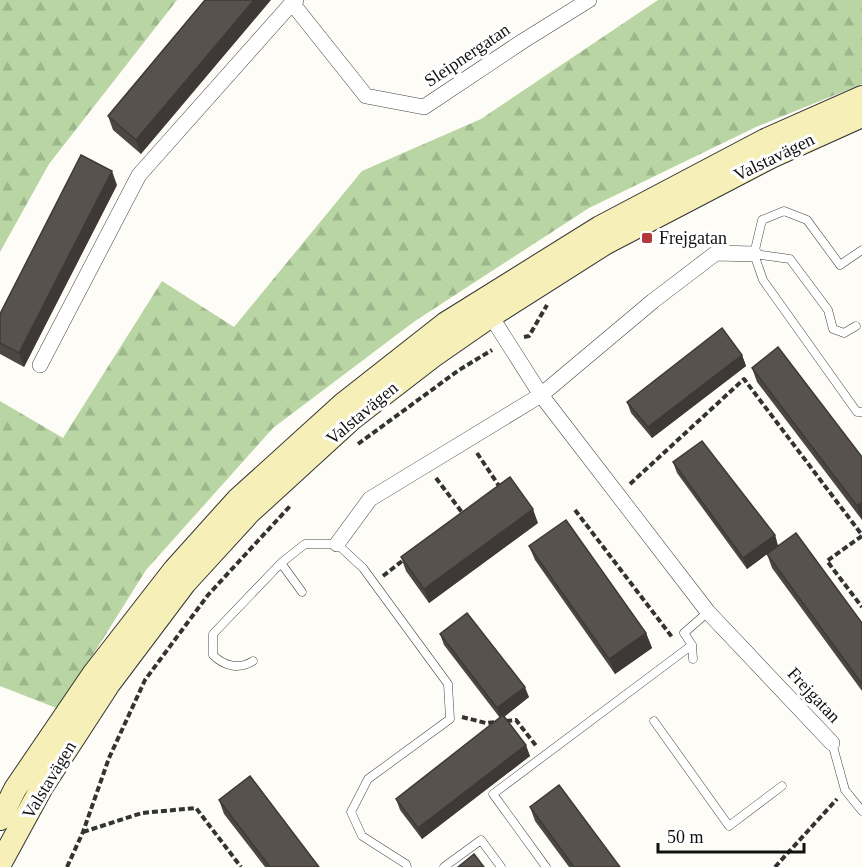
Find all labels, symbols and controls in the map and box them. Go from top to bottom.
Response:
street label: Sleipnergatan [421,19,513,91]
street label: Valstavägen [731,129,817,185]
place label: Frejgatan [659,228,727,248]
marker: Frejgatan [640,231,654,245]
street label: Valstavägen [322,377,402,449]
street label: Frejgatan [784,663,844,727]
street label: Valstavägen [18,738,80,822]
scale bar [658,816,804,854]
text: 50 m [667,827,704,847]

